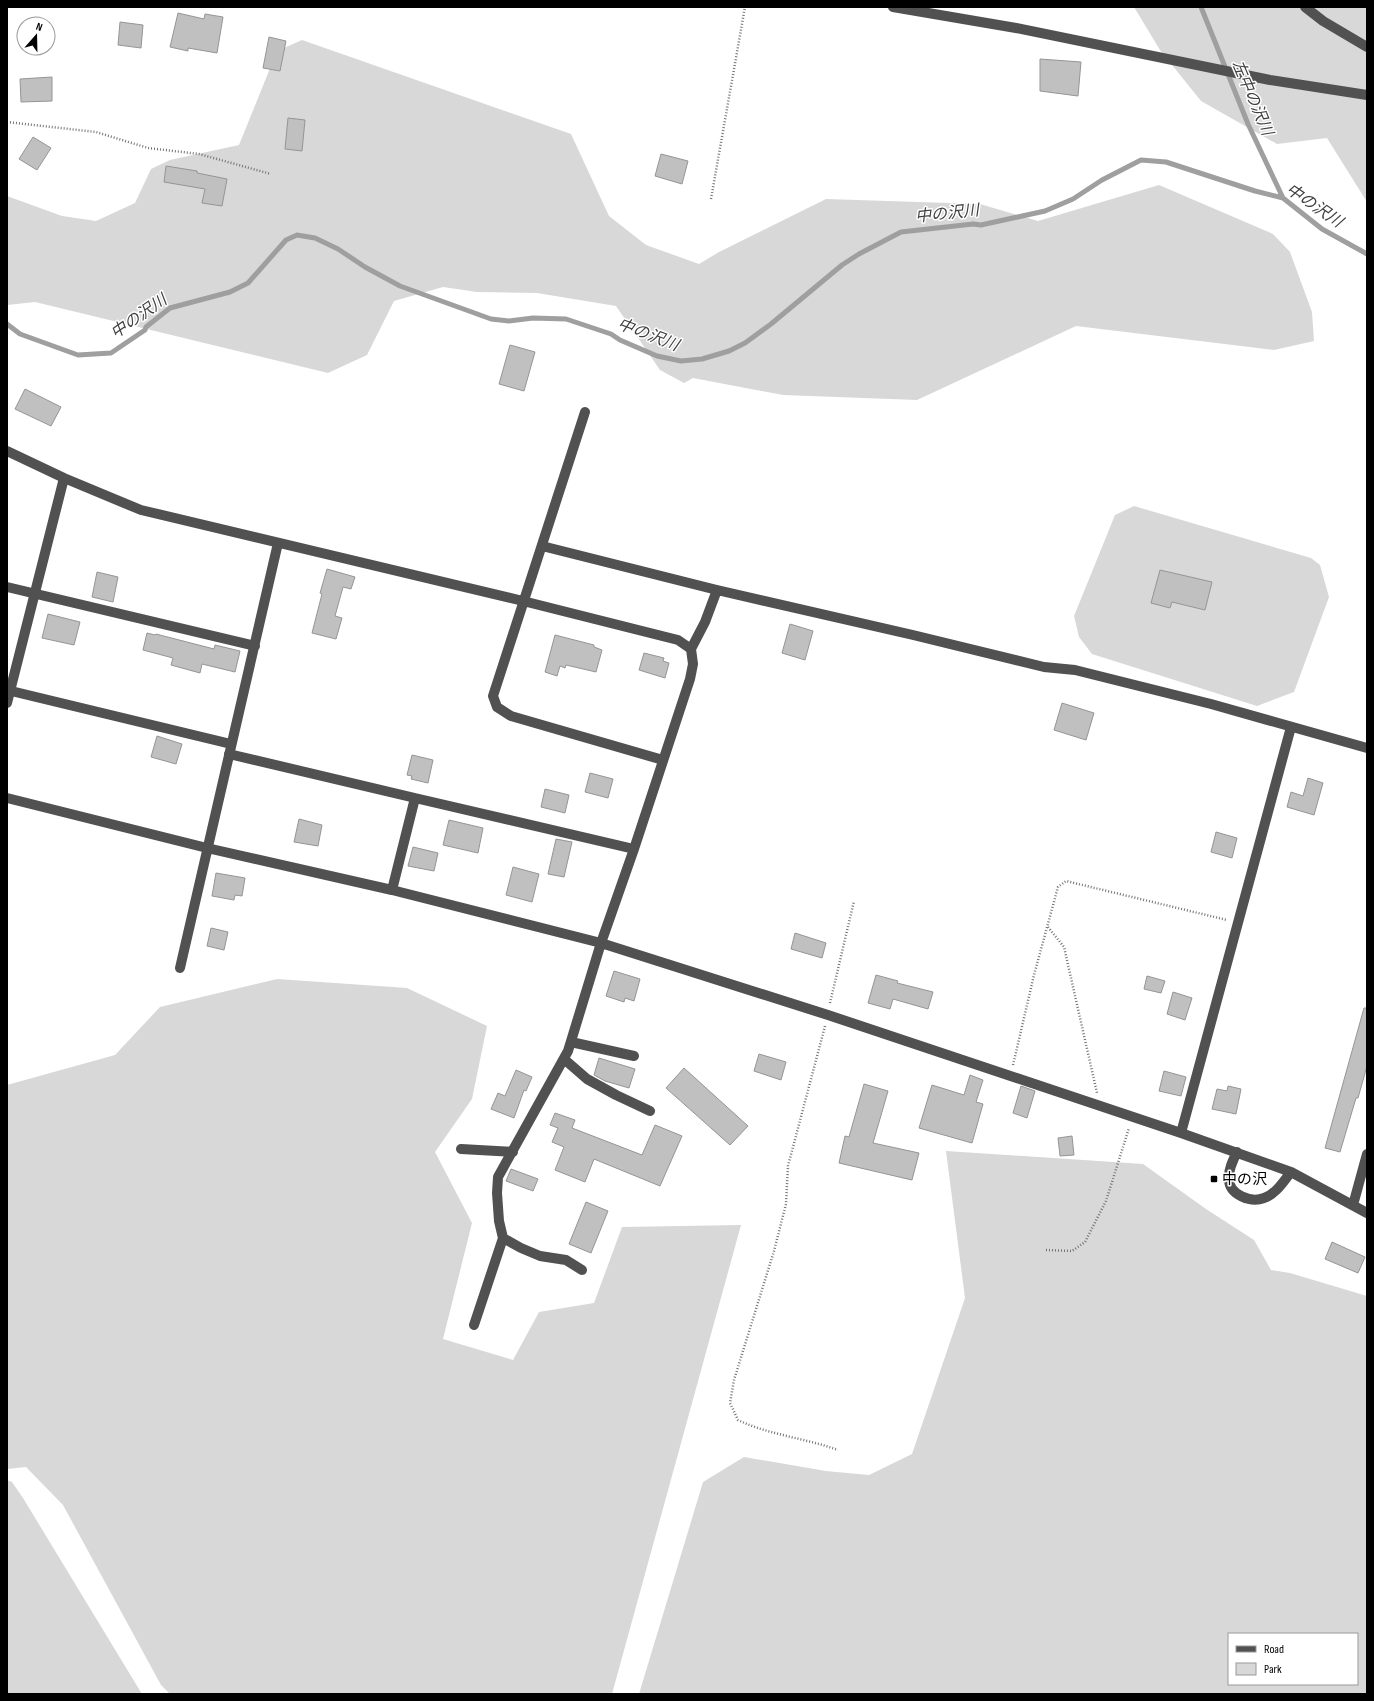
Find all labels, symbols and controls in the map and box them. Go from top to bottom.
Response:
north arrow [16,16,56,56]
text: N [34,20,44,34]
water label: 左中の沢川 [1228,57,1277,140]
water label: 中の沢川 [1282,180,1347,233]
water label: 中の沢川 [914,201,982,227]
water label: 中の沢川 [107,290,172,343]
water label: 中の沢川 [615,315,683,356]
place label: 中の沢 [1222,1170,1267,1189]
marker: 中の沢 [1209,1174,1219,1184]
legend [1228,1633,1358,1685]
text: Road [1264,1642,1284,1657]
text: Park [1264,1662,1282,1677]

